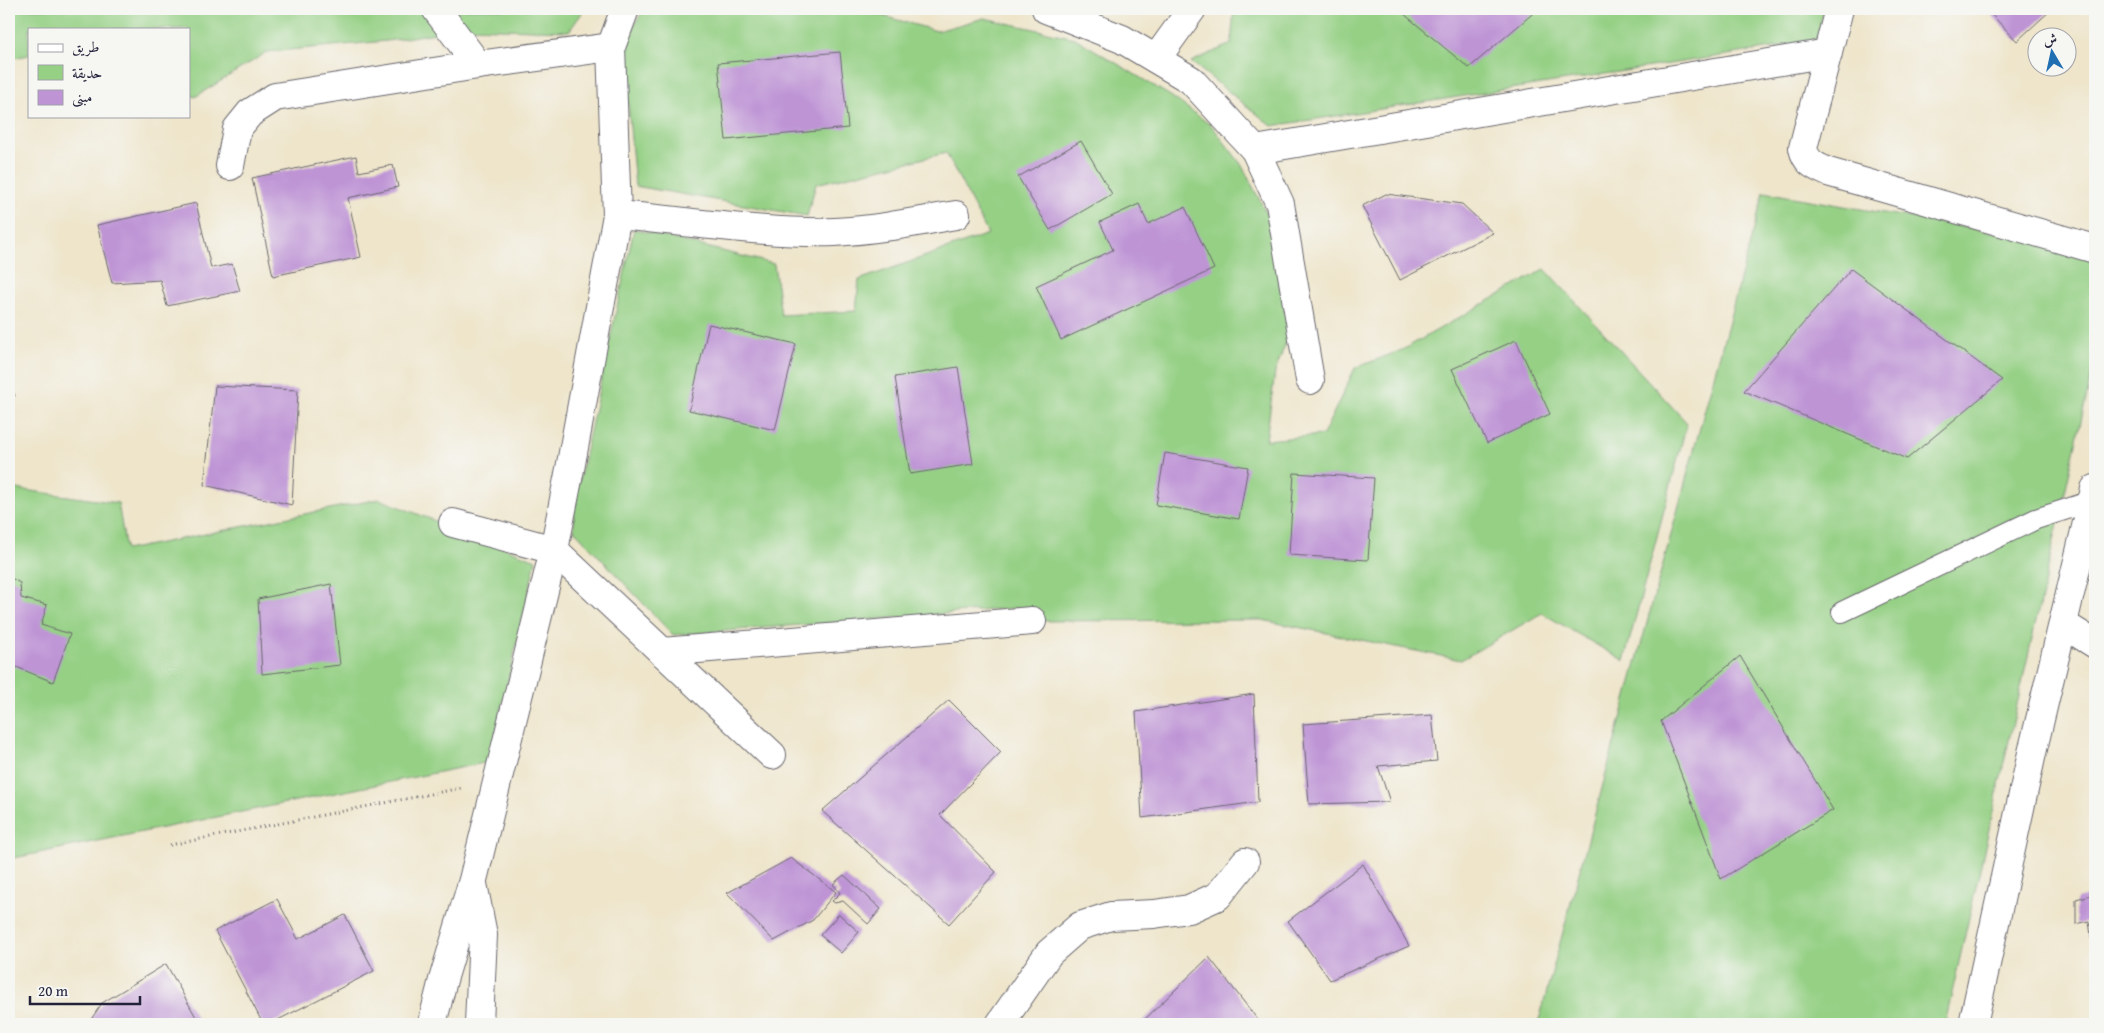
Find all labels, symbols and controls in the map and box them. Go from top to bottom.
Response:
legend [28,28,190,118]
north arrow [2026,28,2076,78]
text: ش [2042,28,2058,50]
text: طريق [72,36,99,57]
text: حديقة [72,62,102,83]
text: مبنى [72,86,92,108]
scale bar [30,973,140,1005]
text: 20 m [38,980,69,1001]

